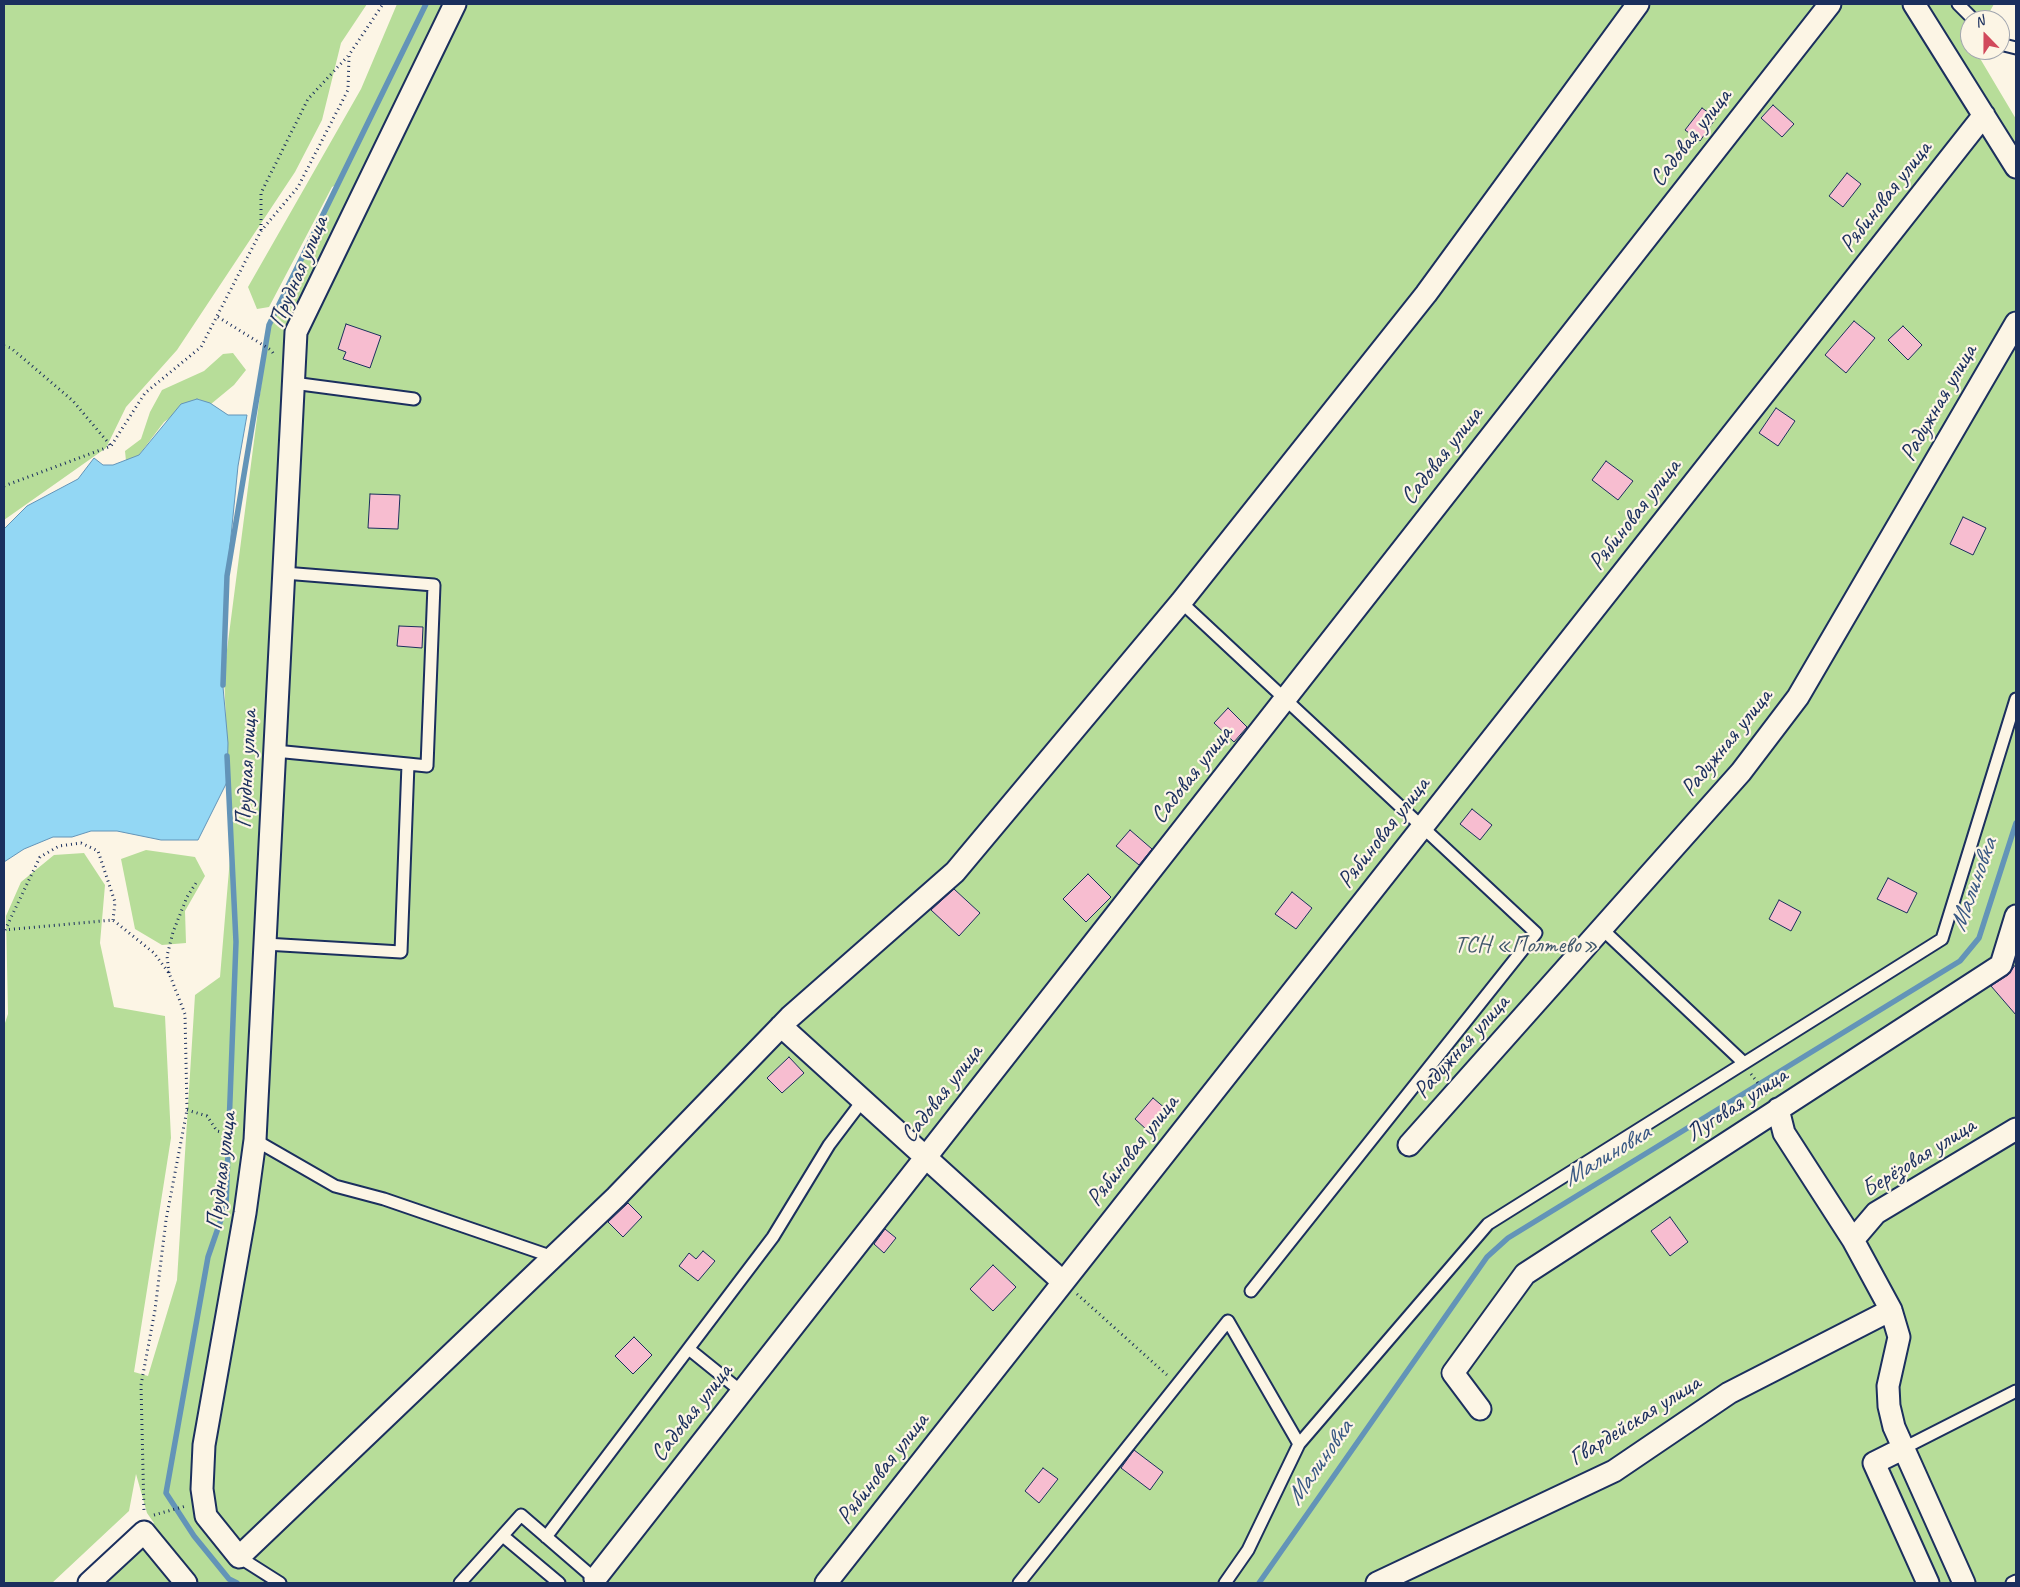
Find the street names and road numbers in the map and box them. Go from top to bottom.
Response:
street label: Садовая улица [1644,83,1738,193]
street label: Рябиновая улица [1834,136,1938,258]
street label: Прудная улица [263,212,335,332]
street label: Радужная улица [1894,340,1984,466]
street label: Садовая улица [1395,401,1489,511]
street label: Рябиновая улица [1583,454,1687,576]
street label: Радужная улица [1675,683,1779,803]
street label: Прудная улица [230,709,264,829]
street label: Садовая улица [1145,720,1239,830]
street label: Рябиновая улица [1332,772,1436,894]
street label: Радужная улица [1408,989,1516,1105]
street label: Садовая улица [895,1039,989,1149]
street label: Луговая улица [1681,1062,1793,1148]
street label: Рябиновая улица [1081,1090,1185,1212]
street label: Прудная улица [200,1111,244,1231]
street label: Берёзовая улица [1857,1112,1981,1204]
street label: Садовая улица [645,1358,739,1468]
street label: Гвардейская улица [1564,1369,1706,1473]
street label: Рябиновая улица [831,1408,935,1530]

